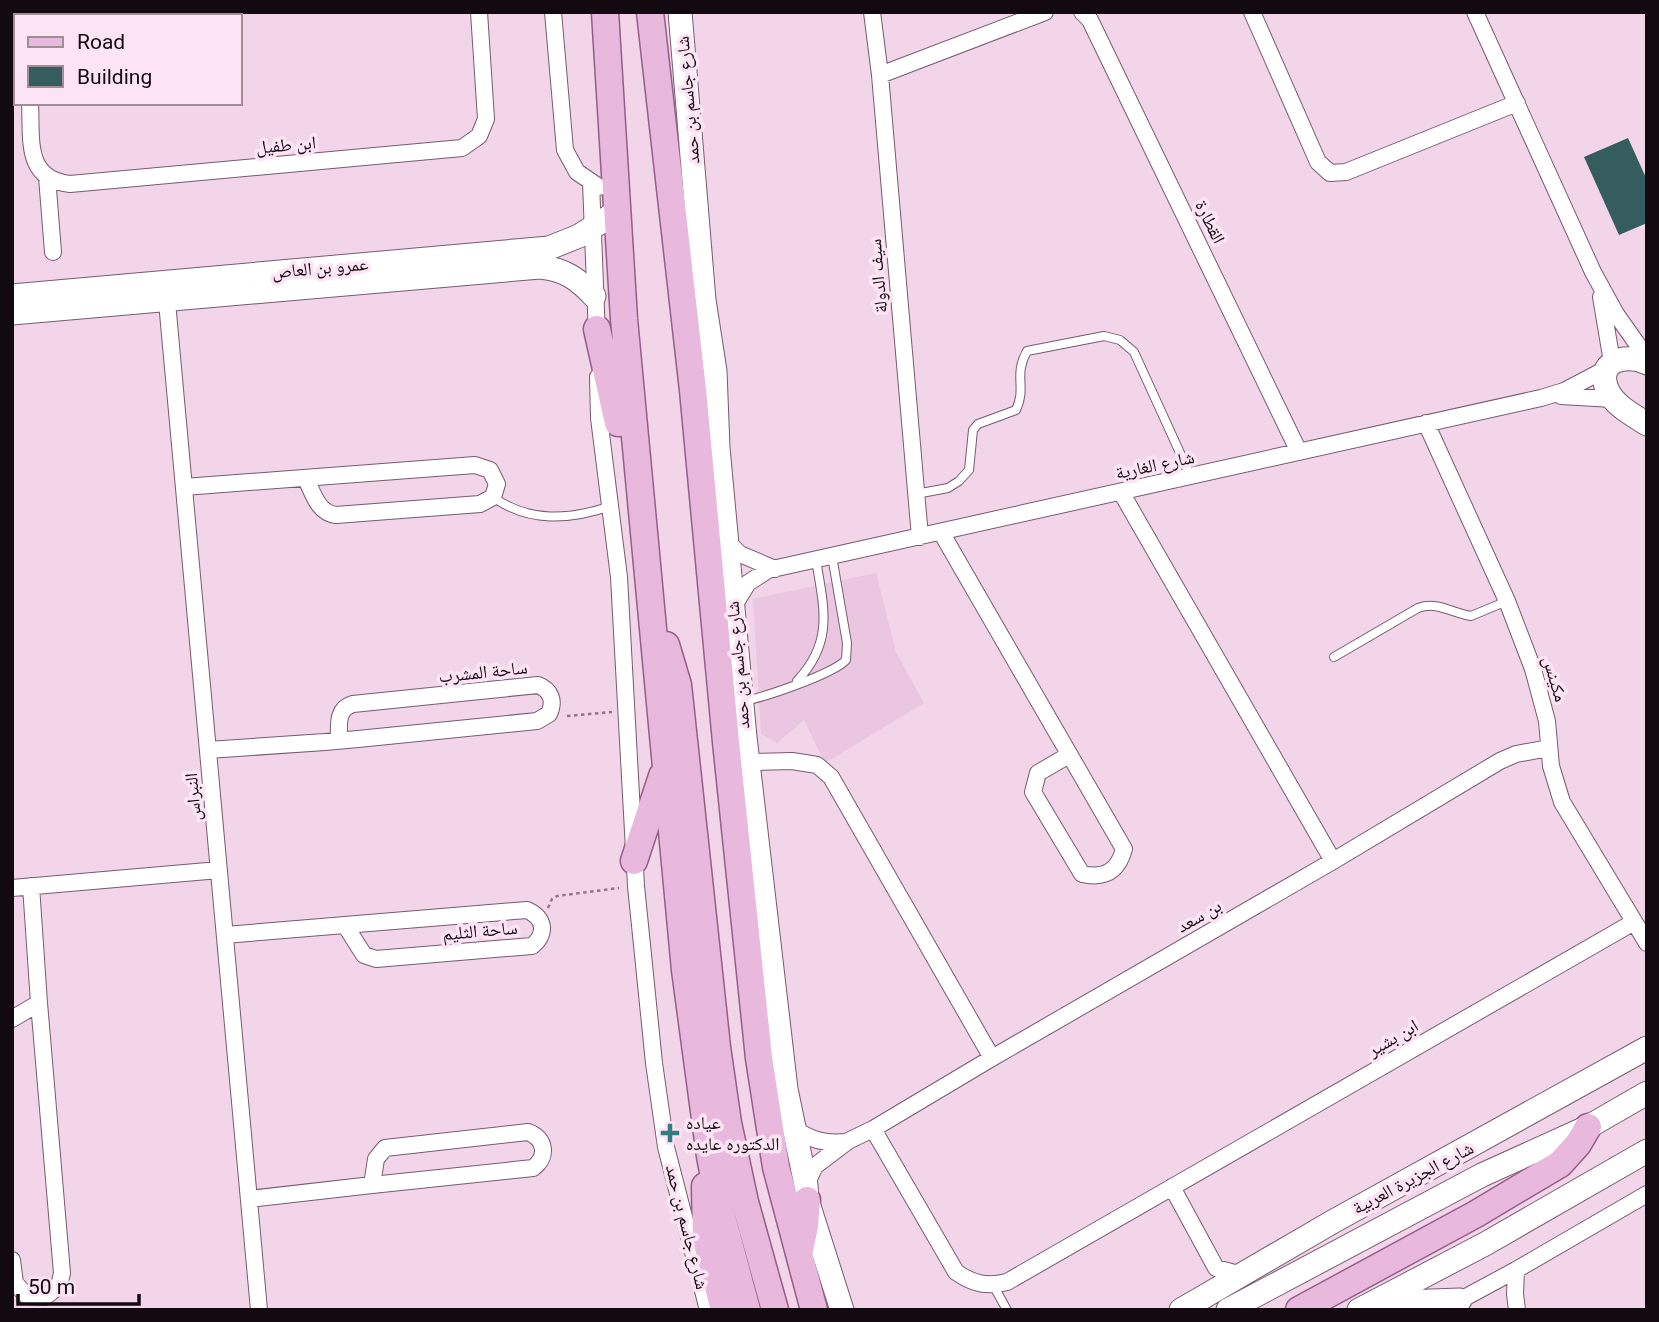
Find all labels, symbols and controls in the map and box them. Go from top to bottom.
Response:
legend [14,14,242,105]
text: Road [77,30,125,54]
street label: شارع جاسم بن حمد [671,35,706,165]
text: Building [77,65,152,89]
street label: ابن طفيل [255,131,317,159]
street label: القطارة [1191,197,1230,247]
street label: سيف الدولة [864,238,892,314]
street label: عمرو بن العاص [271,253,369,283]
street label: شارع الغارية [1114,446,1196,484]
street label: شارع جاسم بن حمد [721,600,756,730]
street label: مكينس [1538,654,1572,704]
street label: ساحة المشرب [438,656,528,687]
street label: النبراس [180,772,206,822]
street label: بن سعد [1173,895,1225,937]
street label: ساحة الثليم [441,917,519,946]
street label: ابن بشير [1363,1015,1422,1062]
place label: عياده الدكتوره عايده [686,1112,779,1154]
marker: عياده الدكتوره عايده [660,1123,680,1143]
street label: شارع الجزيرة العربية [1349,1137,1477,1219]
street label: شارع جاسم بن حمد [660,1162,713,1292]
scale bar [18,1262,138,1306]
text: 50 m [28,1275,75,1299]

